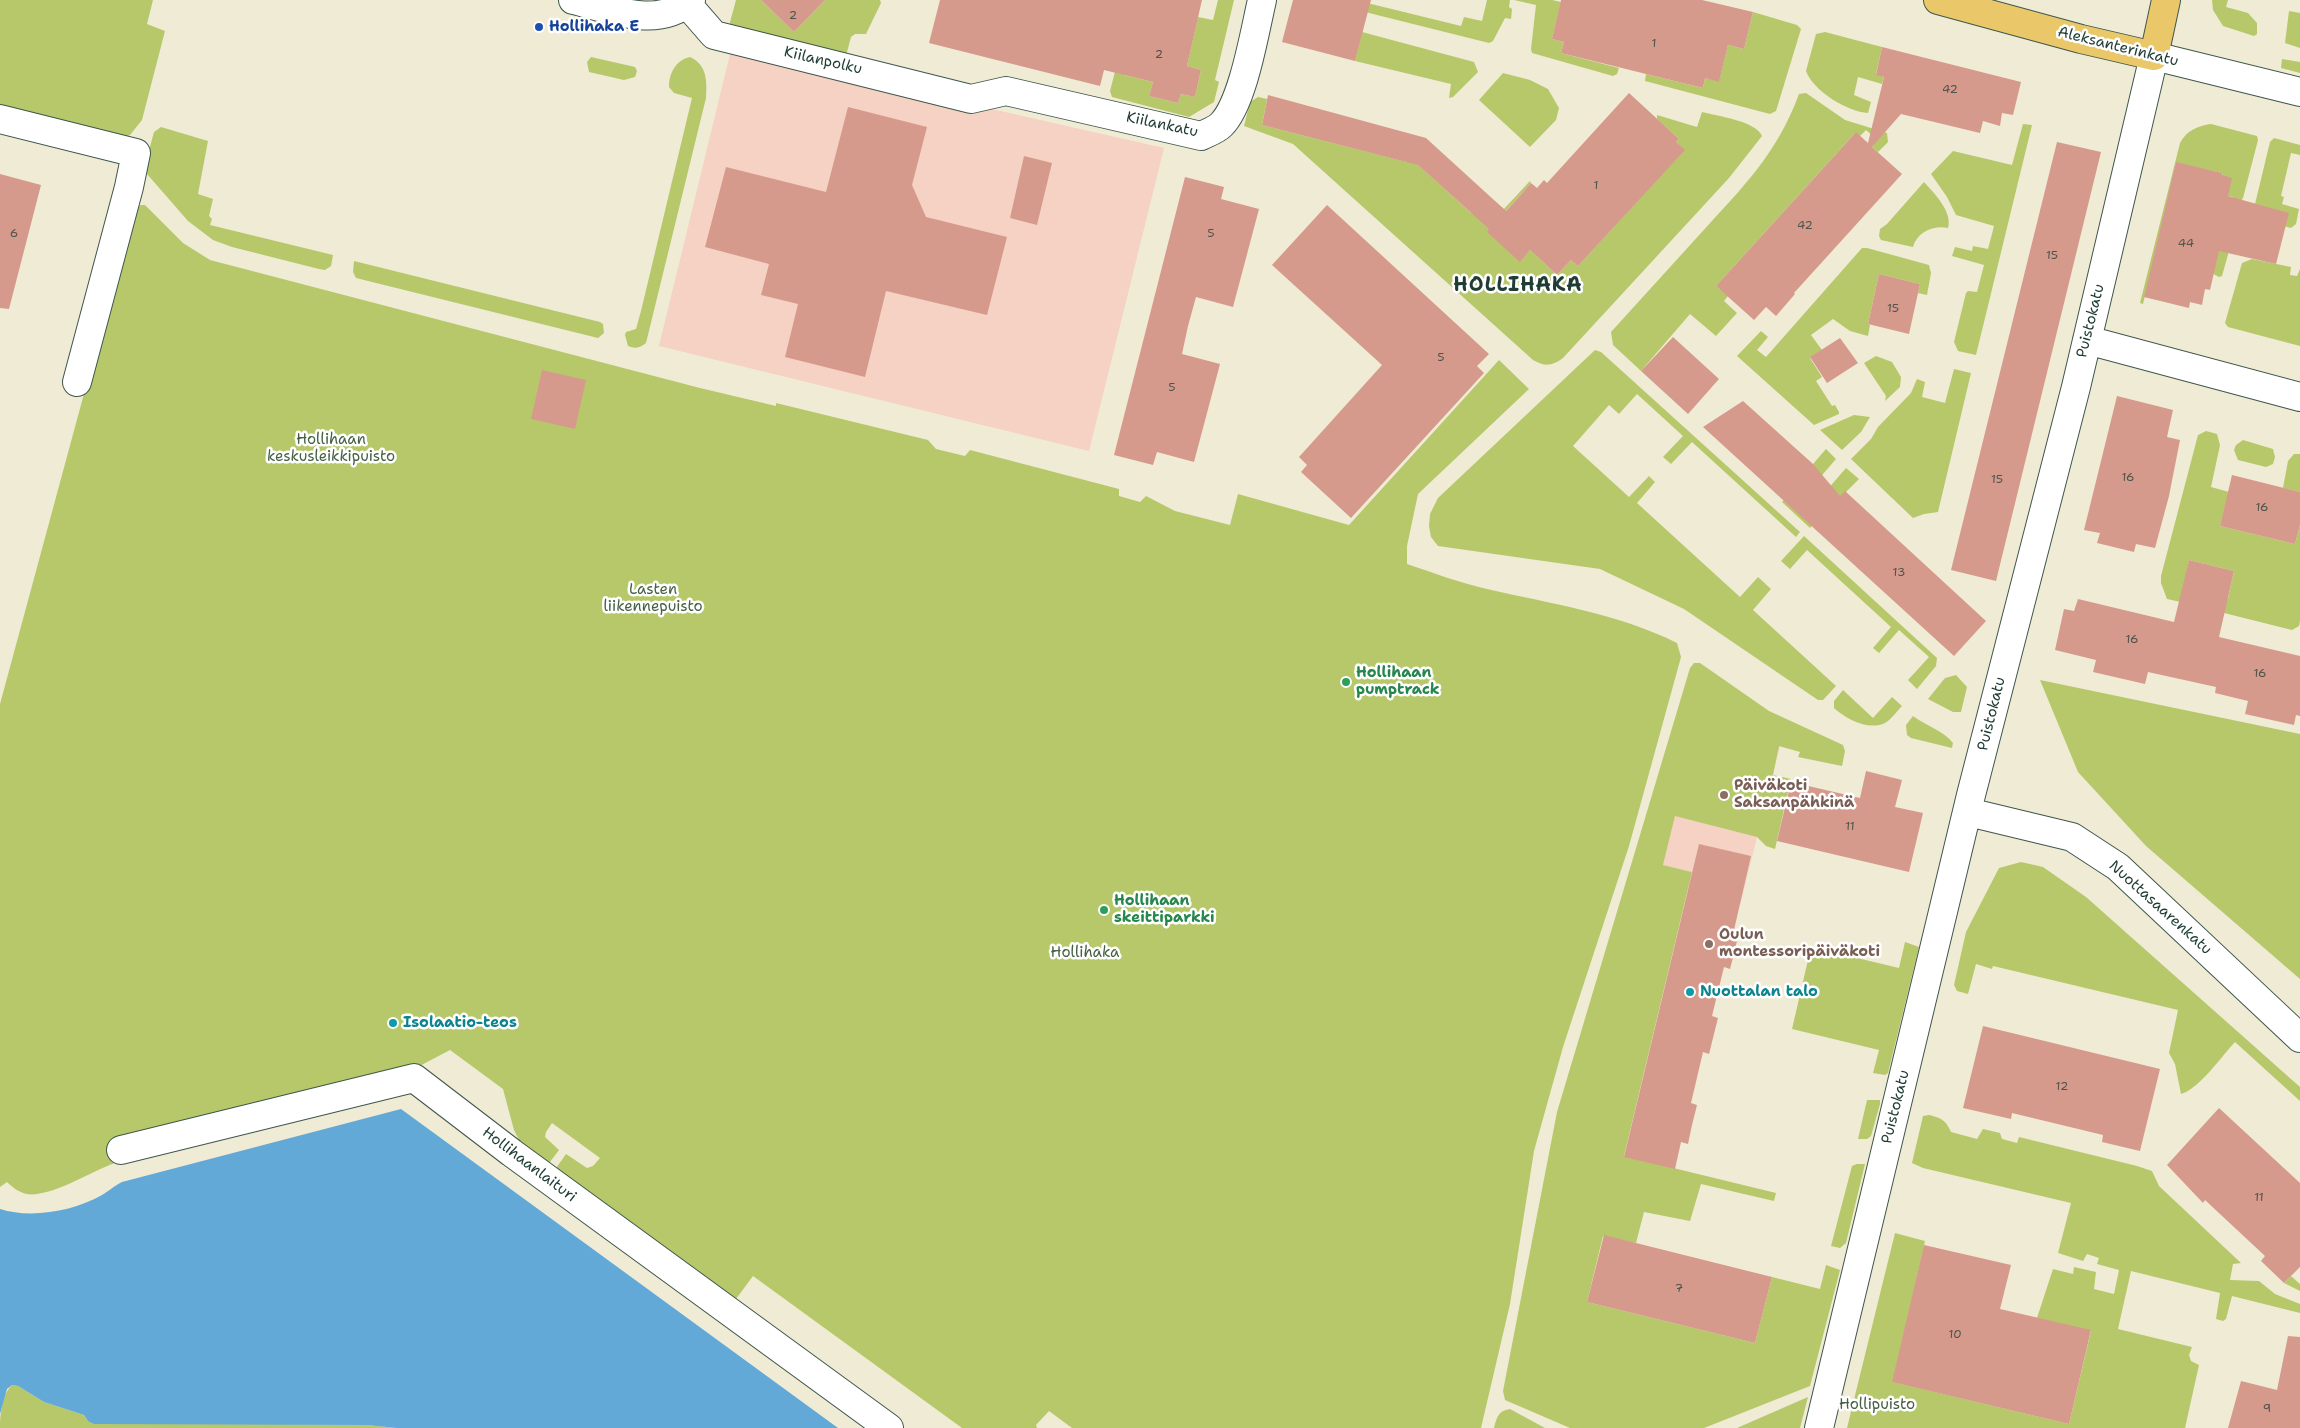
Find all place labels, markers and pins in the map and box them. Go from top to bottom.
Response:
place label: Hollihaka E [549,18,639,36]
marker: Hollihaka E [533,21,545,33]
place label: Hollihaan pumptrack [1356,664,1439,699]
marker: Hollihaan pumptrack [1340,676,1352,688]
place label: Päiväkoti Saksanpähkinä [1734,777,1854,812]
marker: Päiväkoti Saksanpähkinä [1718,789,1730,801]
place label: Hollihaan skeittiparkki [1114,892,1215,927]
marker: Hollihaan skeittiparkki [1098,904,1110,916]
place label: Oulun montessoripäiväkoti [1719,926,1880,961]
marker: Oulun montessoripäiväkoti [1703,938,1715,950]
place label: Nuottalan talo [1700,983,1818,1001]
marker: Nuottalan talo [1684,986,1696,998]
place label: Isolaatio-teos [403,1014,517,1032]
marker: Isolaatio-teos [387,1017,399,1029]

